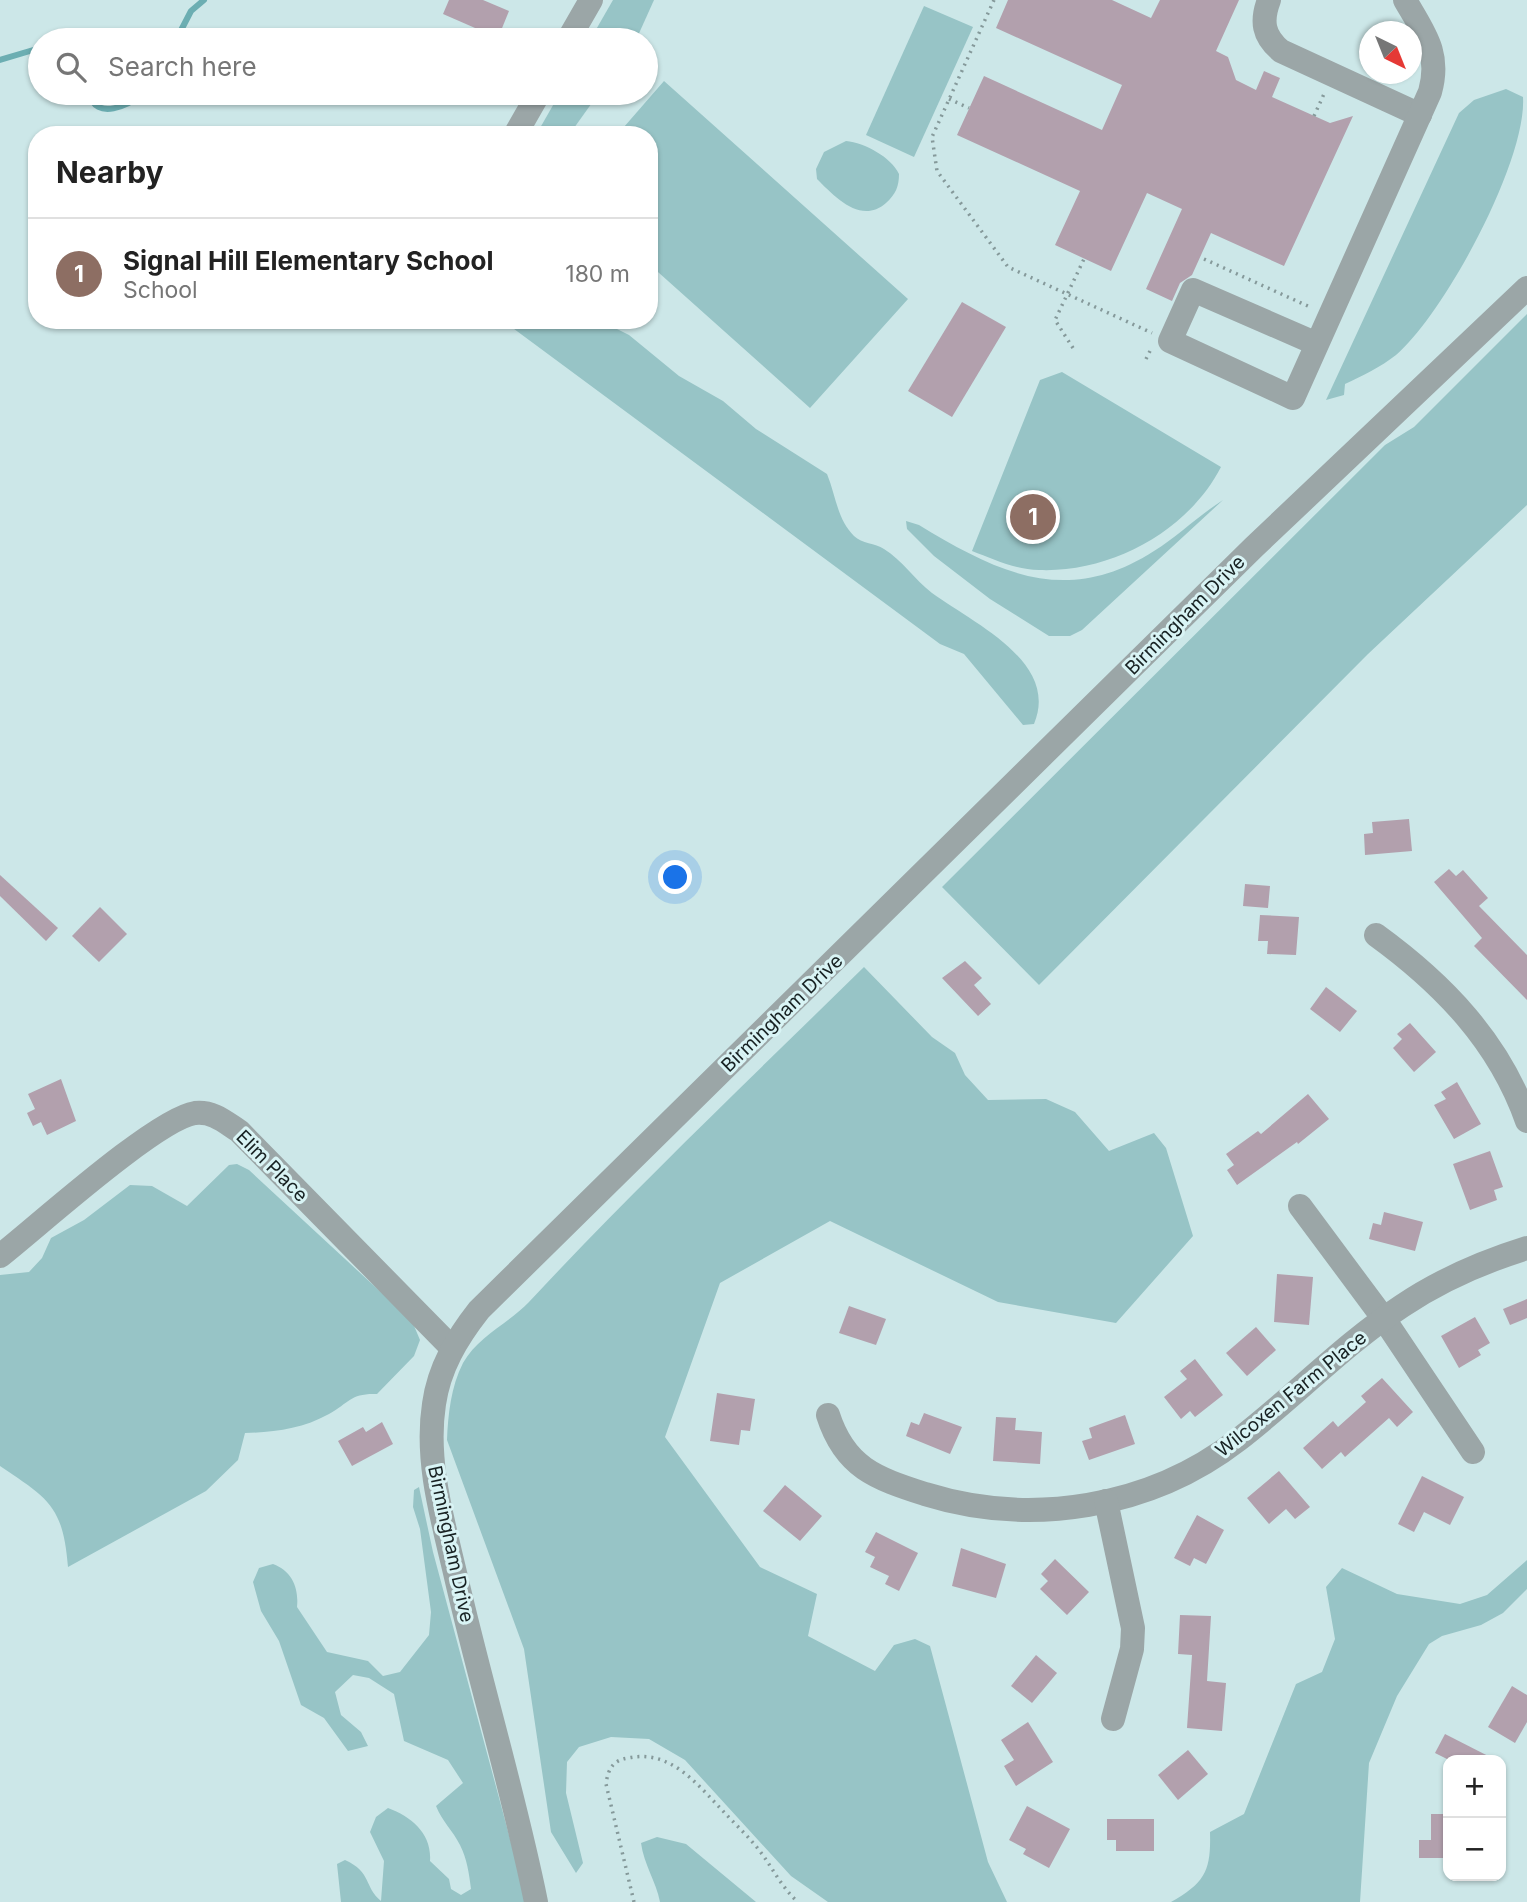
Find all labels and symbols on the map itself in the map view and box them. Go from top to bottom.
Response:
north arrow [1359,21,1422,84]
pin: 1 [1010,491,1056,543]
street label: Birmingham Drive [1120,550,1250,680]
your location [658,860,692,894]
street label: Birmingham Drive [717,949,847,1077]
street label: Elim Place [231,1125,313,1207]
street label: Wilcoxen Farm Place [1211,1326,1371,1462]
street label: Birmingham Drive [423,1464,479,1624]

